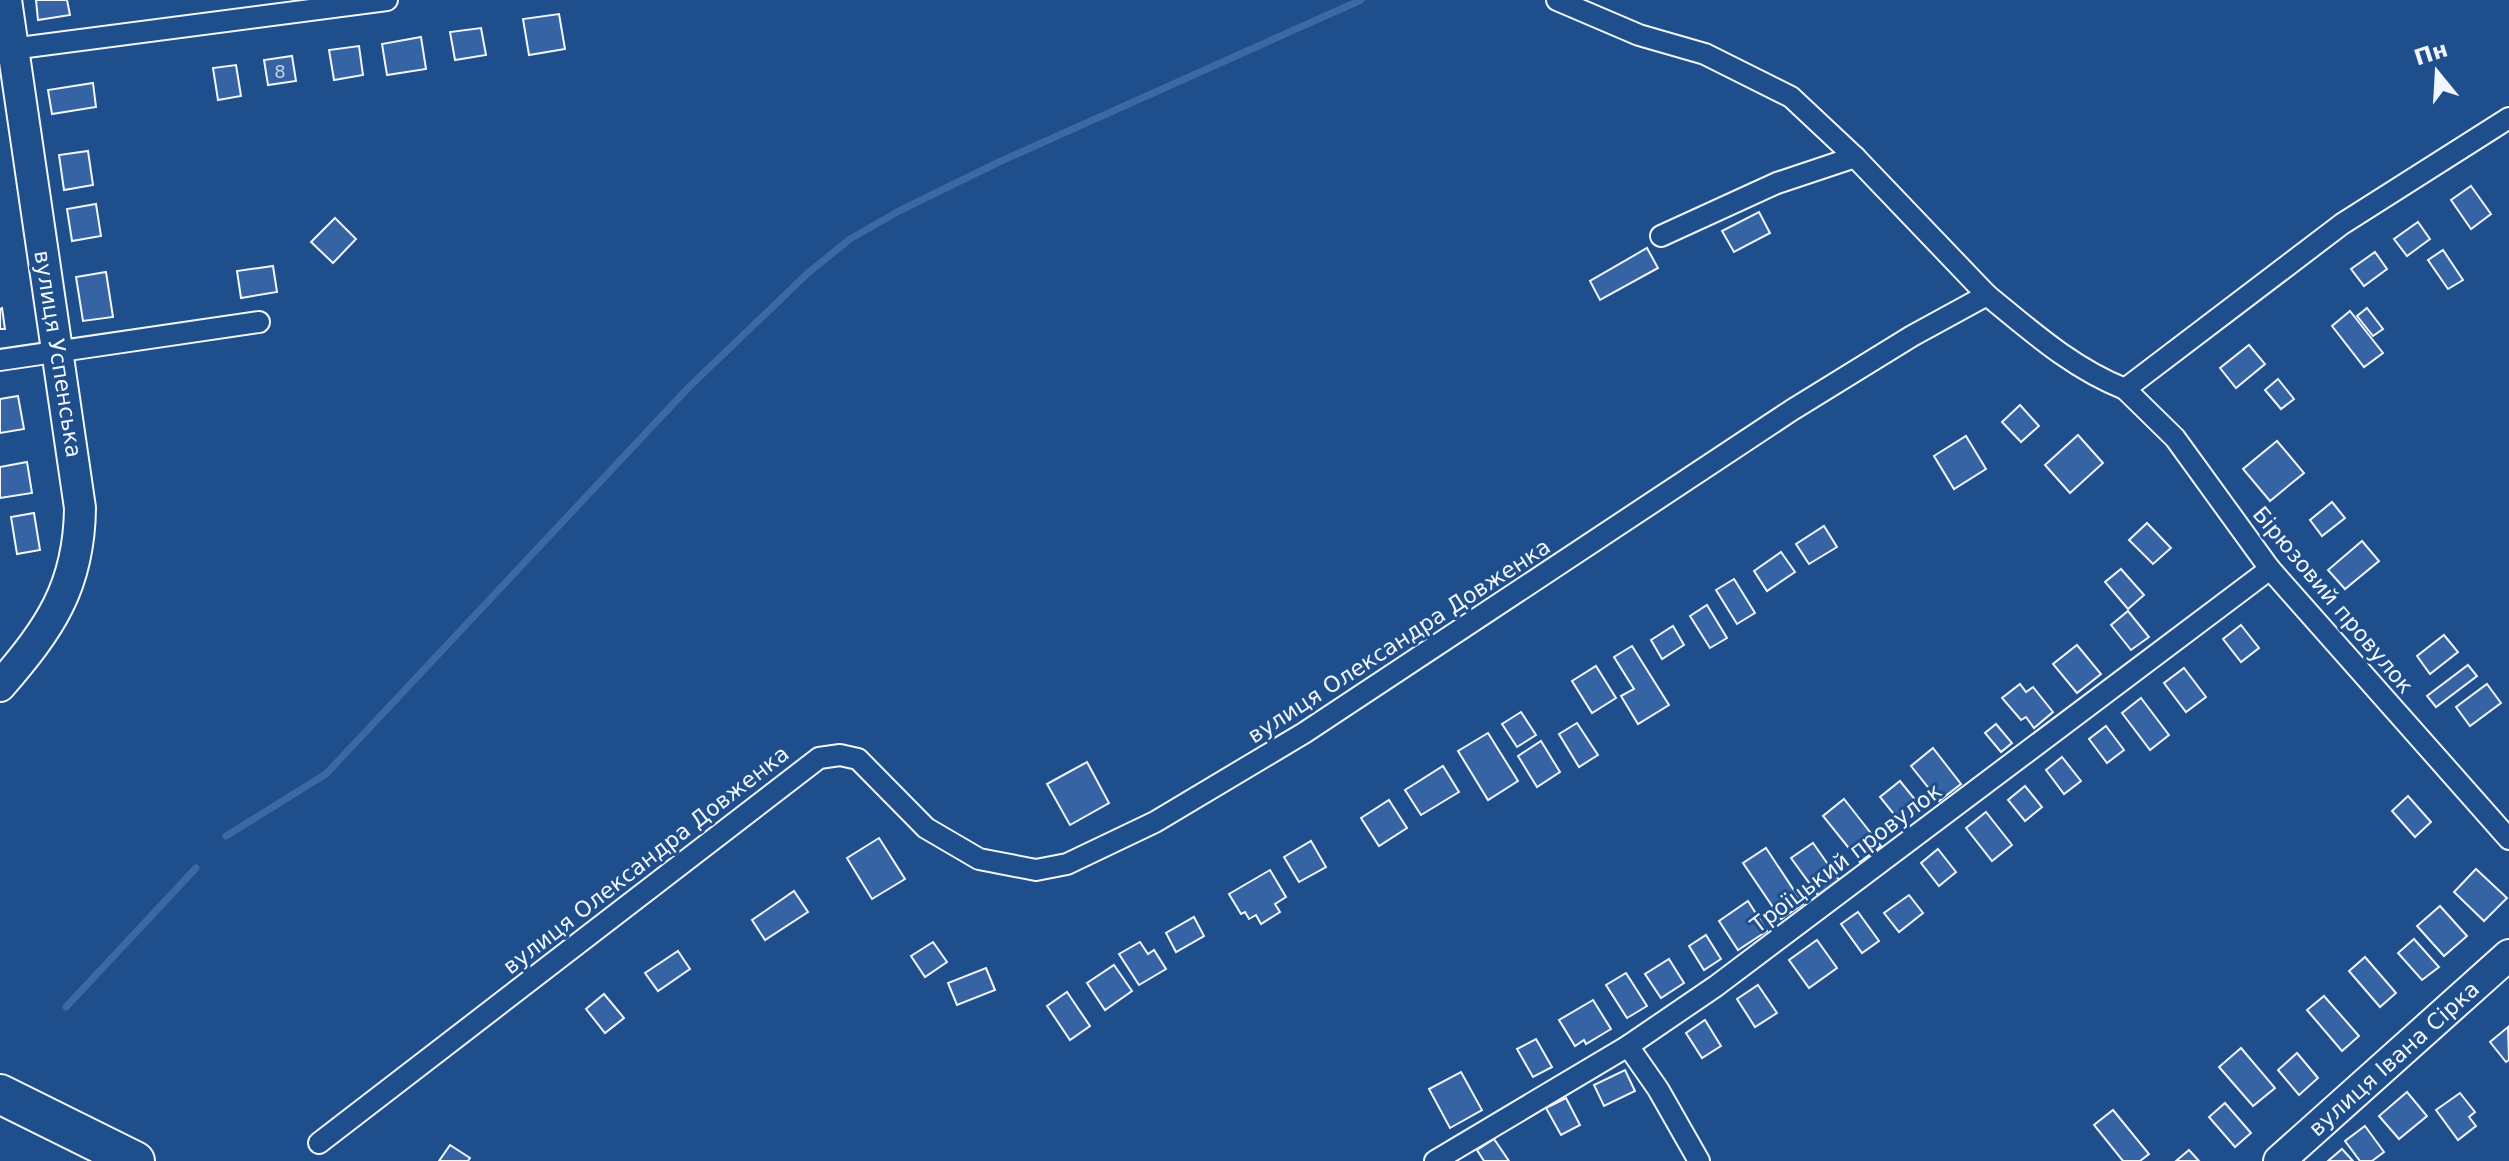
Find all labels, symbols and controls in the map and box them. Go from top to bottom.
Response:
north arrow [2397,32,2477,112]
text: Пн [2411,36,2451,71]
house number: 8 [274,61,286,82]
street label: вулиця Успенська [29,249,87,459]
street label: Бірюзовий провулок [2248,502,2418,698]
street label: вулиця Олександра Довженка [1243,534,1555,748]
street label: вулиця Олександра Довженка [498,741,794,979]
street label: Троїцький провулок [1745,778,1946,939]
street label: вулиця Івана Сірка [2304,976,2484,1141]

